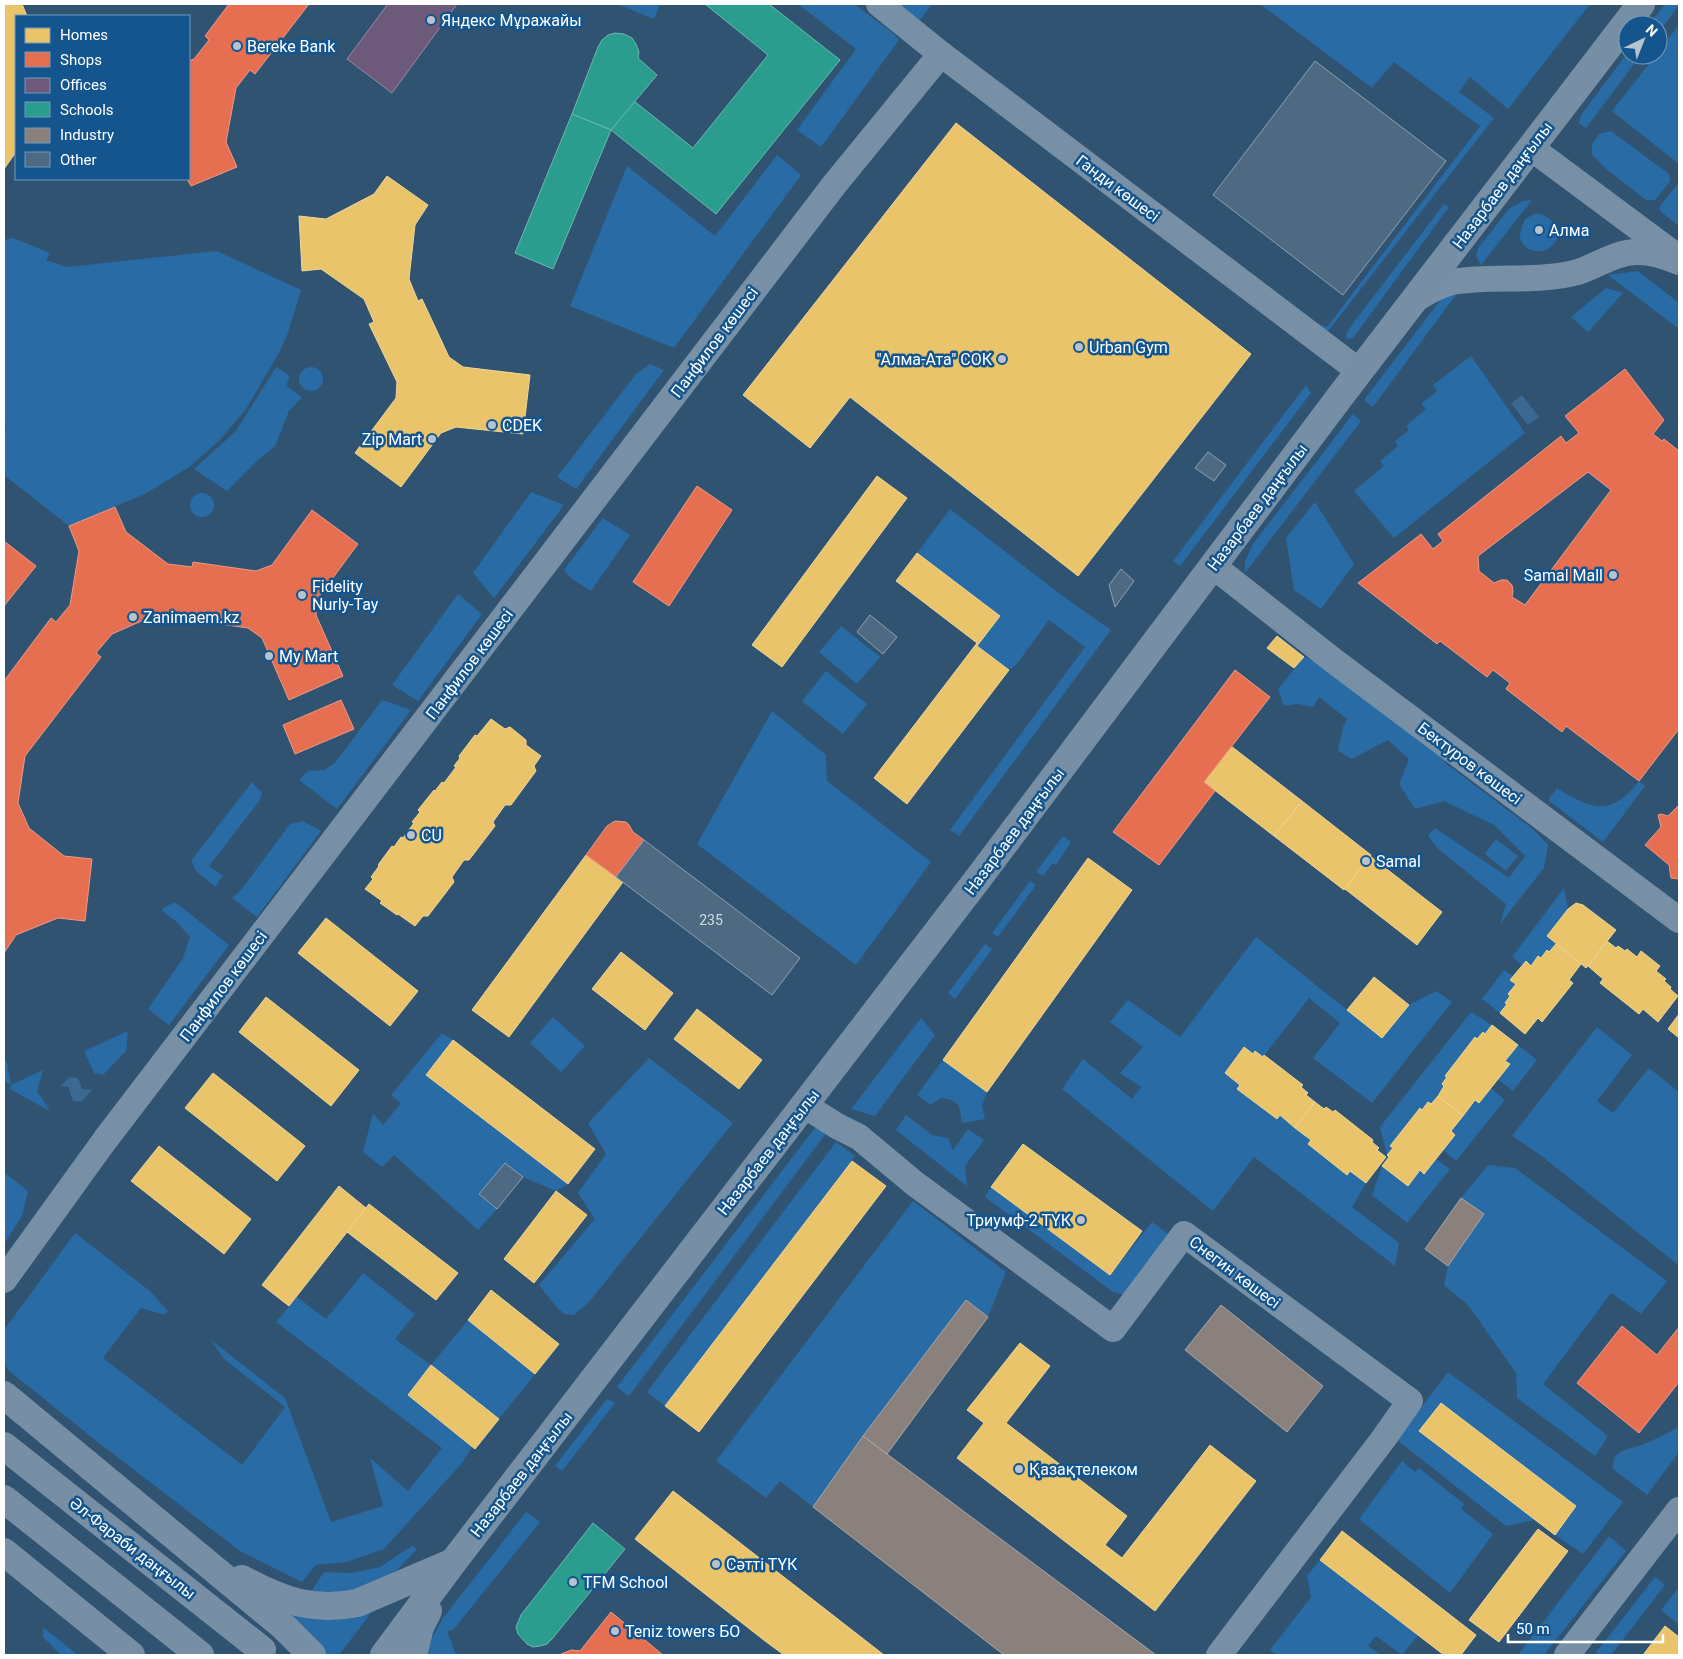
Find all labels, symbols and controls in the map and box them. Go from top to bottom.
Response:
place label: Яндекс Мұражайы [441,11,582,30]
marker: Яндекс Мұражайы [425,14,437,26]
legend [15,15,190,180]
north arrow [1618,15,1668,65]
text: N [1643,21,1661,40]
text: Homes [60,26,108,44]
place label: Bereke Bank [247,37,336,56]
marker: Bereke Bank [231,40,243,52]
text: Shops [60,51,102,69]
text: Offices [60,76,107,94]
text: Schools [60,101,114,119]
street label: Назарбаев даңғылы [1448,118,1556,252]
text: Industry [60,126,114,144]
text: Other [60,151,97,169]
street label: Ганди көшесі [1072,151,1163,226]
place label: Алма [1549,221,1589,240]
marker: Алма [1533,224,1545,236]
street label: Панфилов көшесі [667,283,762,401]
place label: Urban Gym [1089,338,1168,357]
marker: Urban Gym [1073,341,1085,353]
place label: "Алма-Ата" СОК [876,350,993,369]
marker: "Алма-Ата" СОК [996,353,1008,365]
place label: CDEK [502,416,543,435]
marker: CDEK [486,419,498,431]
place label: Zip Mart [362,430,422,449]
marker: Zip Mart [426,433,438,445]
street label: Назарбаев даңғылы [1203,440,1311,574]
place label: Samal Mall [1524,566,1603,585]
marker: Samal Mall [1607,569,1619,581]
place label: Fidelity Nurly-Tay [312,577,379,614]
marker: Fidelity Nurly-Tay [296,589,308,601]
street label: Панфилов көшесі [422,605,517,723]
place label: Zanimaem.kz [143,608,240,627]
marker: Zanimaem.kz [127,611,139,623]
place label: My Mart [279,647,338,666]
marker: My Mart [263,650,275,662]
street label: Бектуров көшесі [1414,718,1525,809]
street label: Назарбаев даңғылы [960,764,1068,898]
place label: CU [421,826,442,845]
marker: CU [405,829,417,841]
place label: Samal [1376,852,1421,871]
marker: Samal [1360,855,1372,867]
house number: 235 [699,912,723,928]
street label: Панфилов көшесі [176,927,271,1045]
street label: Назарбаев даңғылы [714,1086,823,1219]
place label: Триумф-2 ТҮК [966,1211,1072,1230]
marker: Триумф-2 ТҮК [1075,1214,1087,1226]
street label: Снегин көшесі [1186,1232,1284,1313]
street label: Назарбаев даңғылы [467,1408,576,1541]
place label: Қазақтелеком [1029,1460,1138,1479]
marker: Қазақтелеком [1013,1463,1025,1475]
street label: Әл-Фараби даңғылы [66,1493,199,1603]
place label: Сәтті ТҮК [726,1555,798,1574]
marker: Сәтті ТҮК [710,1558,722,1570]
place label: TFM School [583,1573,668,1592]
marker: TFM School [567,1576,579,1588]
scale bar [1508,1612,1663,1644]
text: 50 m [1516,1620,1550,1638]
place label: Teniz towers БО [625,1622,740,1641]
marker: Teniz towers БО [609,1625,621,1637]

